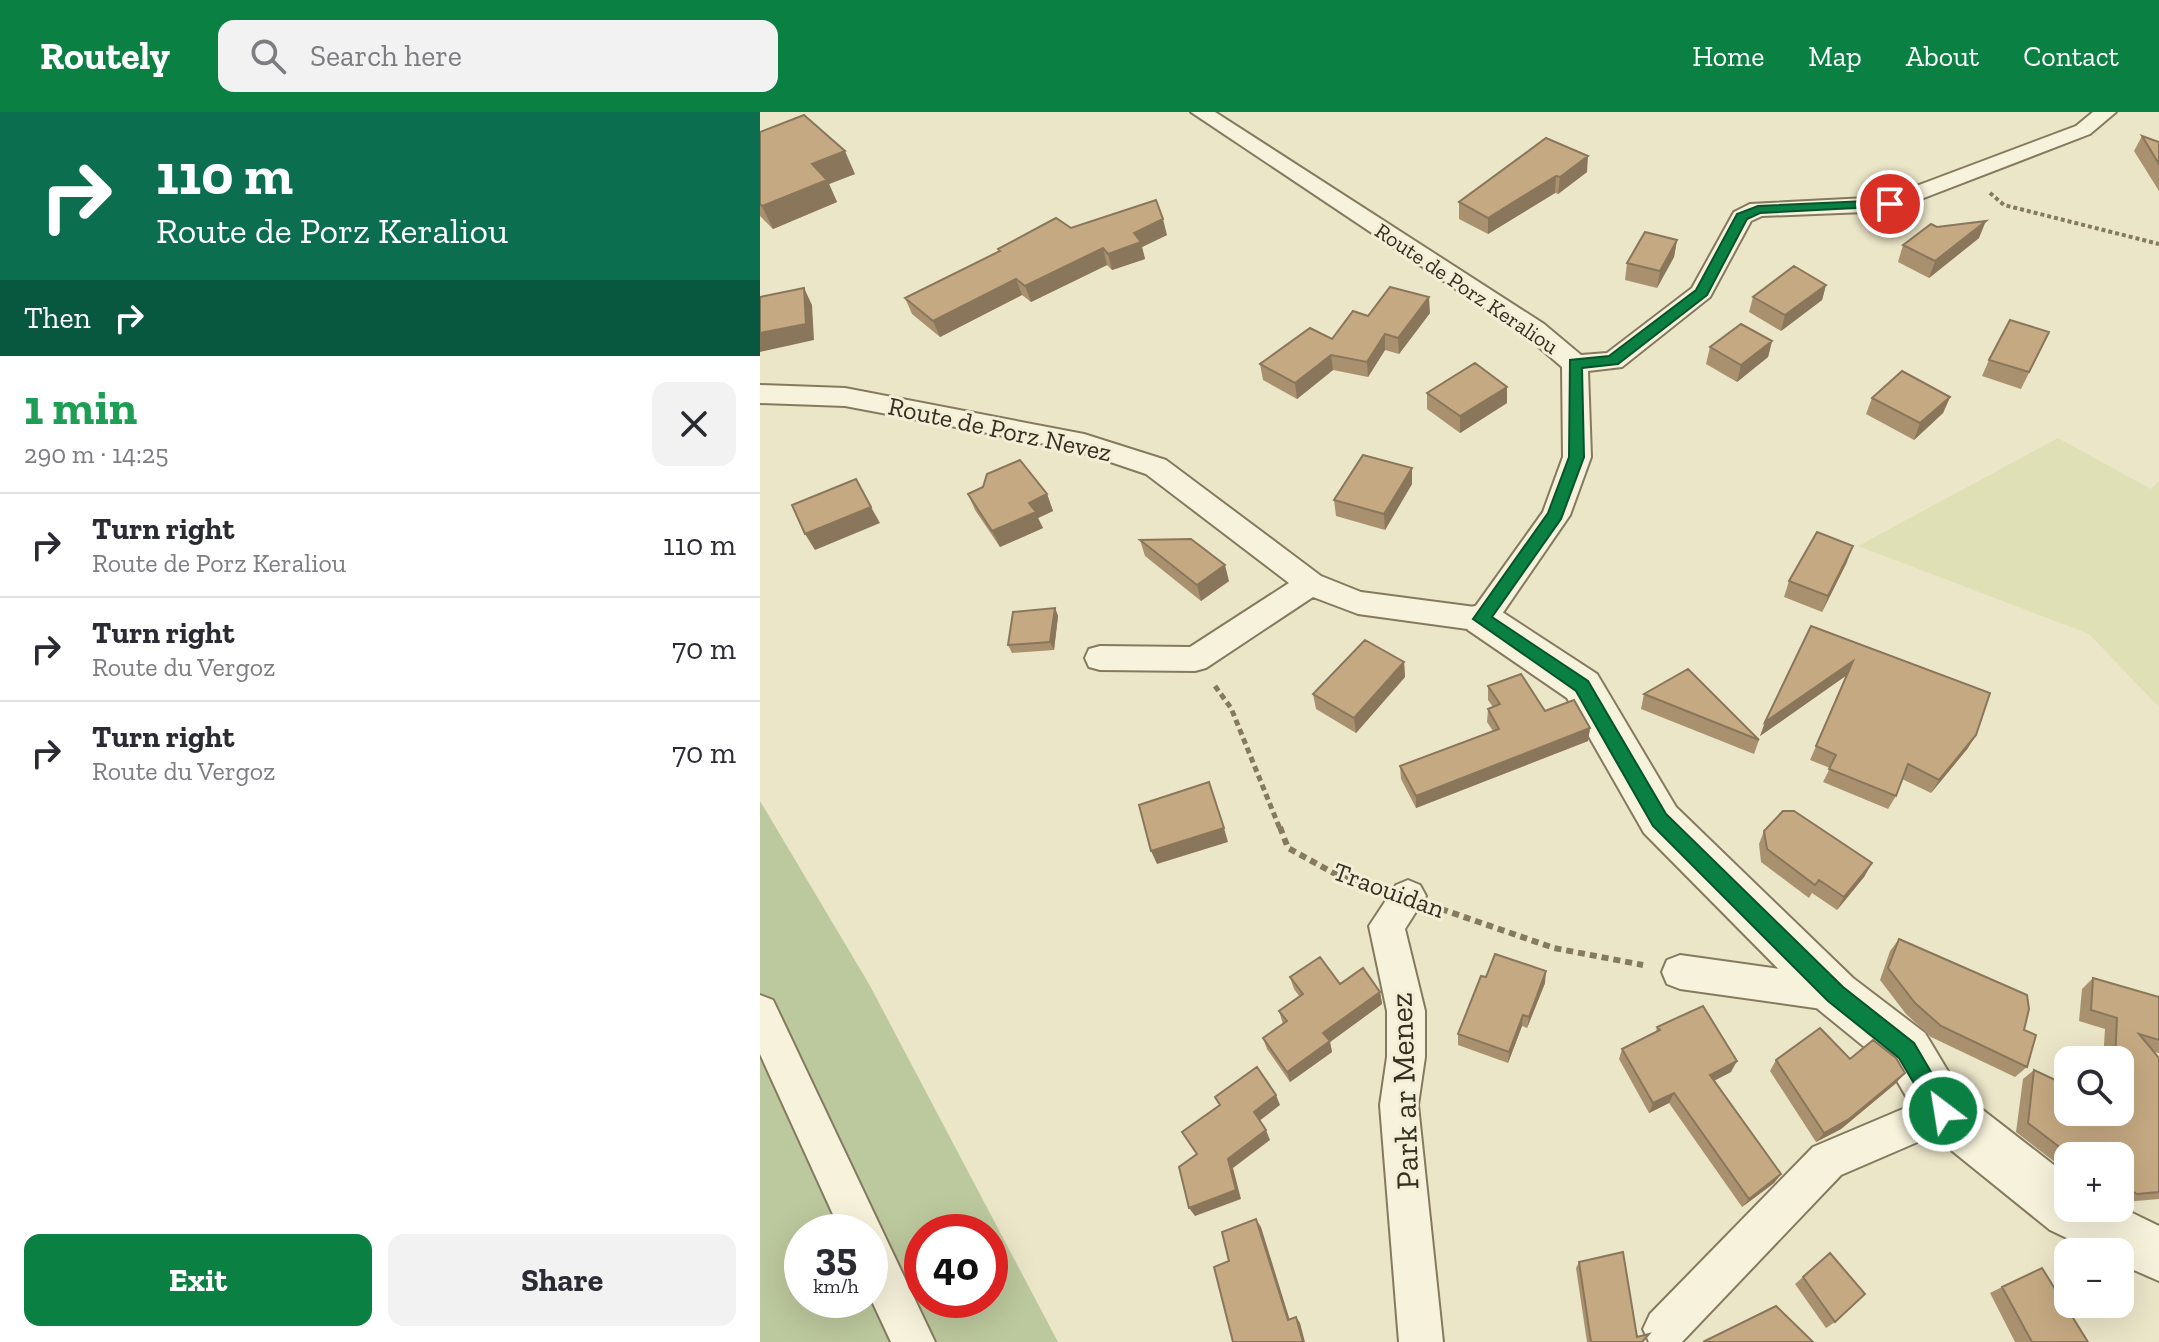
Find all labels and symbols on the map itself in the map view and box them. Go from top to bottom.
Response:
pin [1856,170,1924,238]
street label: Route de Porz Keraliou [1370,217,1564,360]
street label: Route de Porz Nevez [885,390,1115,468]
street label: Traouidan [1329,855,1449,925]
street label: Park ar Menez [1382,992,1426,1190]
position arrow [1901,1069,1985,1153]
speed limit sign: 40 [904,1214,1008,1318]

